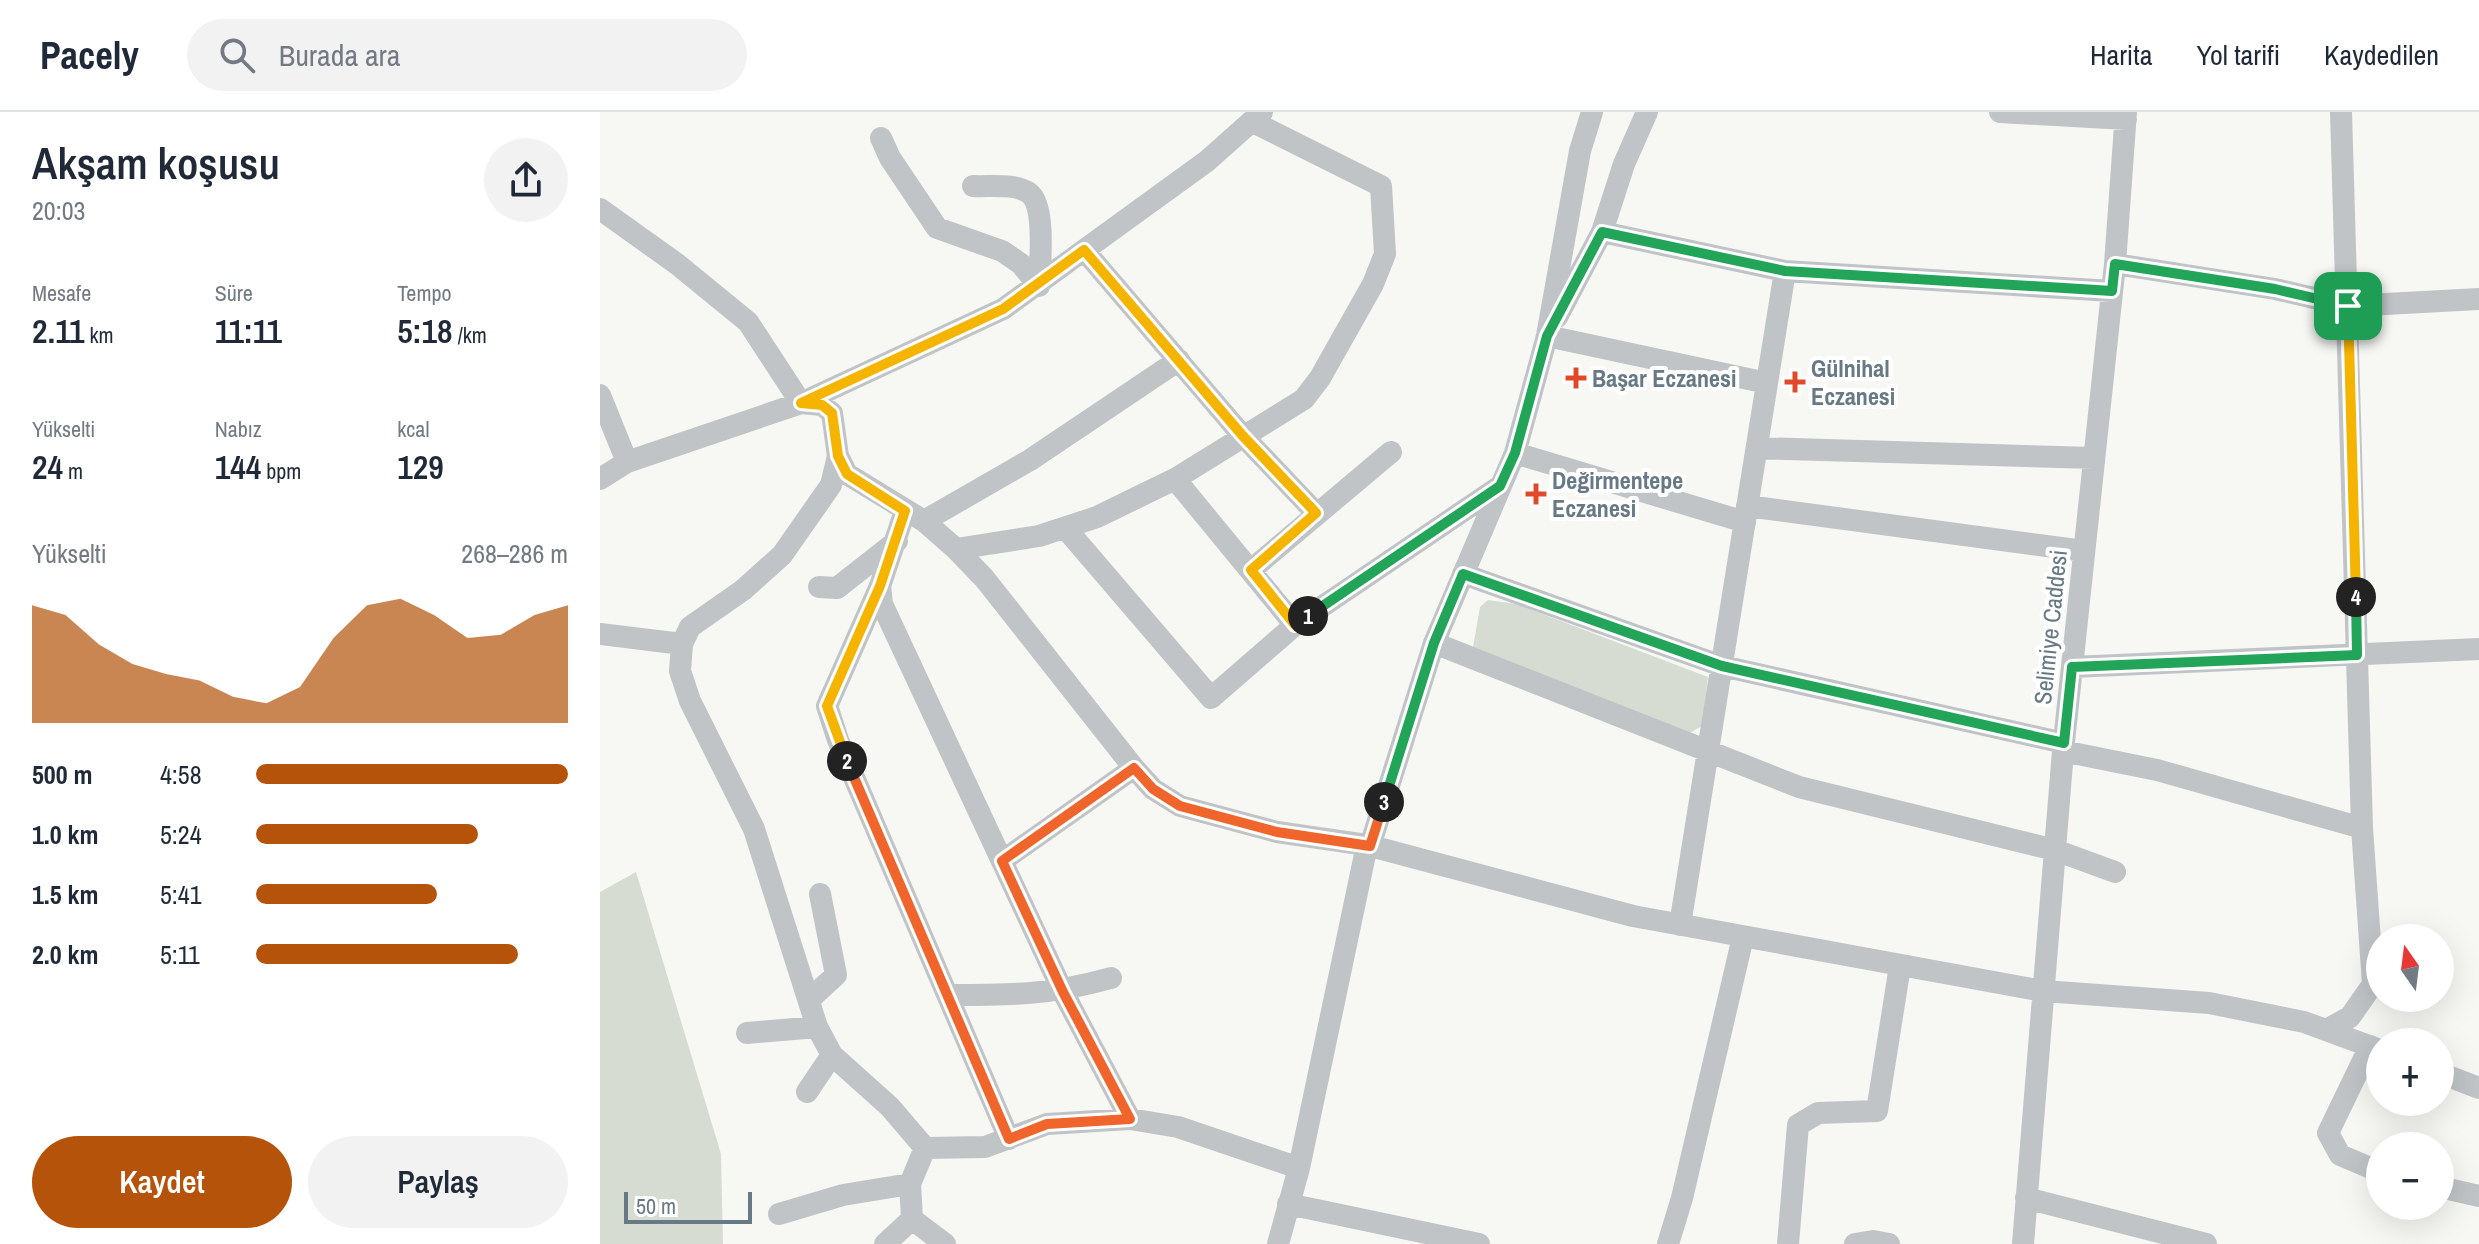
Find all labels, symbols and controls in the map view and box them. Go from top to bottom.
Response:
search box [187,19,747,91]
text: Pacely [40,30,139,81]
icon: search [215,33,259,77]
text: Burada ara [279,35,400,75]
text: Harita [2090,36,2152,74]
text: Yol tarifi [2196,36,2280,74]
text: Kaydedilen [2324,36,2439,74]
text: Akşam koşusu [32,133,280,193]
button: share [484,138,568,222]
text: 20:03 [32,193,85,228]
pin [2314,272,2382,340]
text: Mesafe [32,278,91,308]
text: Süre [215,278,253,308]
text: Tempo [397,278,451,308]
icon: arrive [2326,284,2370,328]
text: 2.11 [32,308,85,354]
text: 11:11 [215,308,282,354]
text: 5:18 [397,308,453,354]
text: km [85,320,114,350]
text: /km [453,320,487,350]
place label: Gülnihal Eczanesi [1811,352,1895,412]
place label: Başar Eczanesi [1592,362,1736,394]
marker: Başar Eczanesi [1567,369,1585,387]
marker: Gülnihal Eczanesi [1786,373,1804,391]
text: Yükselti [32,414,95,444]
text: Nabız [215,414,262,444]
text: kcal [397,414,429,444]
text: 24 [32,444,63,490]
text: 144 [215,444,261,490]
text: 129 [397,444,444,490]
text: m [63,456,83,486]
text: bpm [261,456,301,486]
place label: Değirmentepe Eczanesi [1552,464,1683,524]
marker: Değirmentepe Eczanesi [1527,485,1545,503]
text: Yükselti [32,536,107,571]
text: 268–286 m [461,536,568,571]
street label: Selimiye Caddesi [2026,548,2074,706]
pin: 4 [2336,577,2376,617]
text: 4 [2351,582,2361,612]
pin: 1 [1288,596,1328,636]
text: 1 [1303,601,1313,631]
pin: 2 [827,741,867,781]
text: 2 [842,746,852,776]
text: 500 m [32,757,92,792]
text: 4:58 [160,757,202,792]
pin: 3 [1364,782,1404,822]
text: 3 [1379,787,1389,817]
text: 1.0 km [32,817,98,852]
text: 5:24 [160,817,202,852]
text: 1.5 km [32,877,98,912]
text: 5:41 [160,877,202,912]
north arrow [2366,924,2454,1012]
map controls [2366,924,2454,1220]
text: 2.0 km [32,937,98,972]
text: 5:11 [160,937,200,972]
button: + [2366,1028,2454,1116]
button: − [2366,1132,2454,1220]
button: Kaydet [32,1136,292,1228]
button: Paylaş [308,1136,568,1228]
scale bar [624,1188,752,1224]
text: 50 m [636,1191,676,1221]

